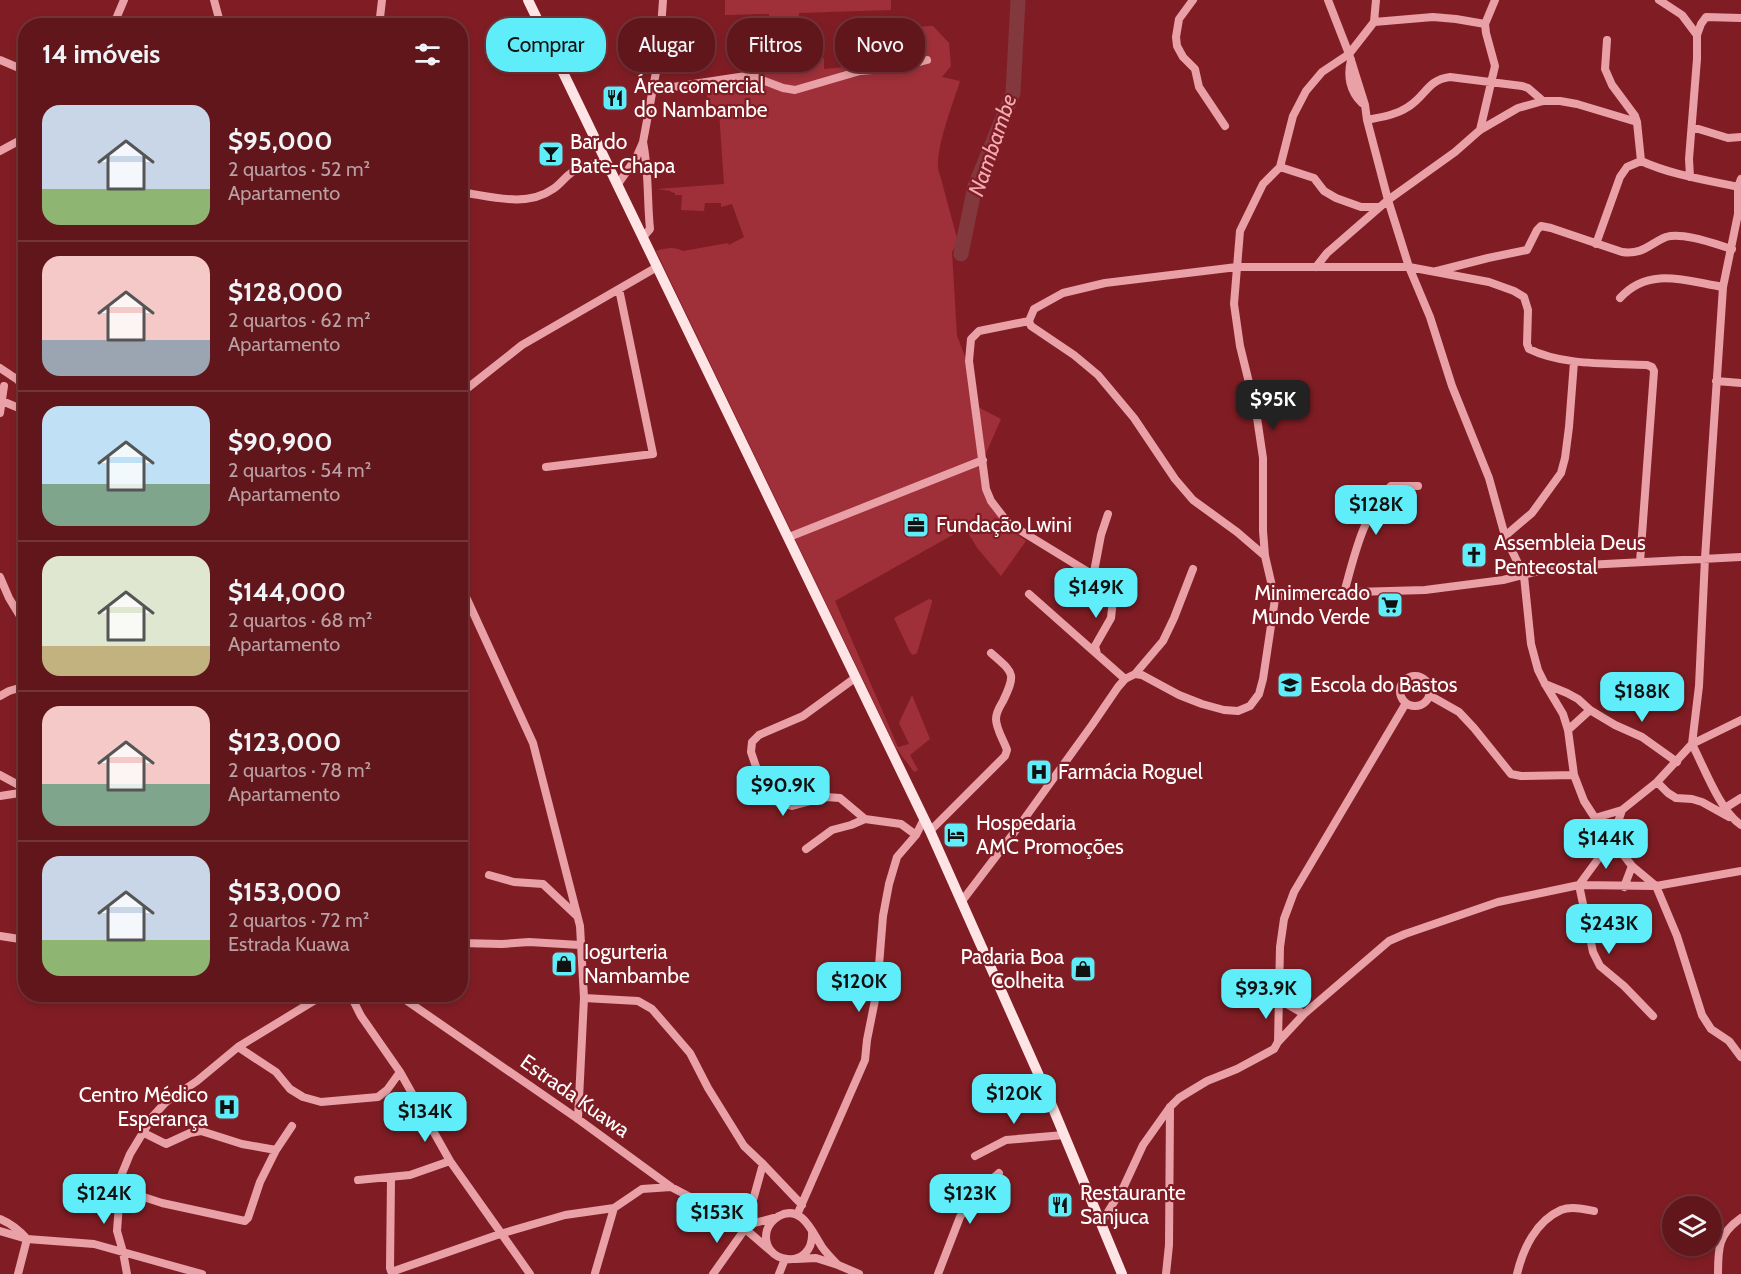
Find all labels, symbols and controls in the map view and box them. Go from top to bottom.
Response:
chip: Comprar [486,18,606,72]
chip: Alugar [618,18,715,72]
chip: Filtros [727,18,823,72]
chip: Novo [835,18,925,72]
text: 14 imóveis [42,38,160,70]
icon: filters [411,38,444,71]
place label: Área comercial do Nambambe [634,73,768,122]
restaurant icon: Área comercial do Nambambe [600,83,630,113]
water label: Nambambe [962,91,1023,200]
text: $95,000 [228,125,333,157]
icon: home [90,129,162,201]
place label: Bar do Bate-Chapa [570,129,675,178]
bar icon: Bar do Bate-Chapa [536,139,566,169]
text: 2 quartos · 52 m² [228,157,370,181]
text: Apartamento [228,181,340,205]
text: $128,000 [228,276,343,308]
icon: home [90,280,162,352]
text: 2 quartos · 62 m² [228,308,371,332]
text: Apartamento [228,332,340,356]
pin: $95K [1237,380,1309,431]
text: $95K [1250,387,1296,411]
text: $90,900 [228,426,333,458]
icon: home [90,430,162,502]
text: 2 quartos · 54 m² [228,458,371,482]
text: Apartamento [228,482,340,506]
pin: $128K [1334,485,1418,536]
text: $128K [1349,492,1403,516]
office icon: Fundação Lwini [901,510,931,540]
place label: Fundação Lwini [936,512,1072,537]
place label: Assembleia Deus Pentecostal [1494,530,1646,579]
church icon: Assembleia Deus Pentecostal [1459,540,1489,570]
pin: $149K [1054,568,1138,619]
text: $149K [1068,575,1124,599]
text: $144,000 [228,576,346,608]
icon: home [90,580,162,652]
place label: Minimercado Mundo Verde [1251,580,1370,629]
supermarket icon: Minimercado Mundo Verde [1375,590,1405,620]
text: 2 quartos · 68 m² [228,608,372,632]
text: Apartamento [228,632,340,656]
school or university icon: Escola do Bastos [1275,670,1305,700]
place label: Escola do Bastos [1310,672,1458,697]
pin: $188K [1600,672,1684,723]
text: $188K [1614,679,1670,703]
text: $123,000 [228,726,341,758]
icon: home [90,730,162,802]
hospital icon: Farmácia Roguel [1024,757,1054,787]
text: 2 quartos · 78 m² [228,758,371,782]
place label: Farmácia Roguel [1058,759,1203,784]
pin: $90.9K [734,766,832,817]
text: $90.9K [751,773,815,797]
text: Apartamento [228,782,340,806]
place label: Hospedaria AMC Promoções [976,810,1124,859]
pin: $144K [1564,819,1648,870]
hotel icon: Hospedaria AMC Promoções [941,820,971,850]
text: $144K [1578,826,1634,850]
text: $153,000 [228,876,342,908]
icon: home [90,880,162,952]
pin: $243K [1567,904,1651,955]
text: 2 quartos · 72 m² [228,908,369,932]
text: $243K [1580,911,1638,935]
text: Estrada Kuawa [228,932,350,956]
place label: Iogurteria Nambambe [584,939,690,988]
place label: Padaria Boa Colheita [960,944,1064,993]
shop icon: Iogurteria Nambambe [549,949,579,979]
shop icon: Padaria Boa Colheita [1068,954,1098,984]
pin: $120K [817,962,901,1013]
text: $120K [831,969,887,993]
pin: $93.9K [1217,969,1315,1020]
text: $93.9K [1235,976,1297,1000]
street label: Estrada Kuawa [516,1049,635,1142]
pin: $120K [972,1074,1056,1125]
text: $120K [986,1081,1042,1105]
place label: Centro Médico Esperança [79,1082,208,1131]
hospital icon: Centro Médico Esperança [212,1092,242,1122]
pin: $134K [383,1092,467,1143]
text: $134K [398,1099,452,1123]
pin: $124K [62,1174,146,1225]
pin: $123K [928,1174,1012,1225]
place label: Restaurante Sanjuca [1080,1180,1186,1230]
text: $124K [77,1181,131,1205]
text: $123K [944,1181,996,1205]
restaurant icon: Restaurante Sanjuca [1045,1190,1075,1220]
pin: $153K [675,1193,759,1244]
map controls [1662,1196,1722,1256]
button: layers [1662,1196,1722,1256]
text: $153K [690,1200,744,1224]

